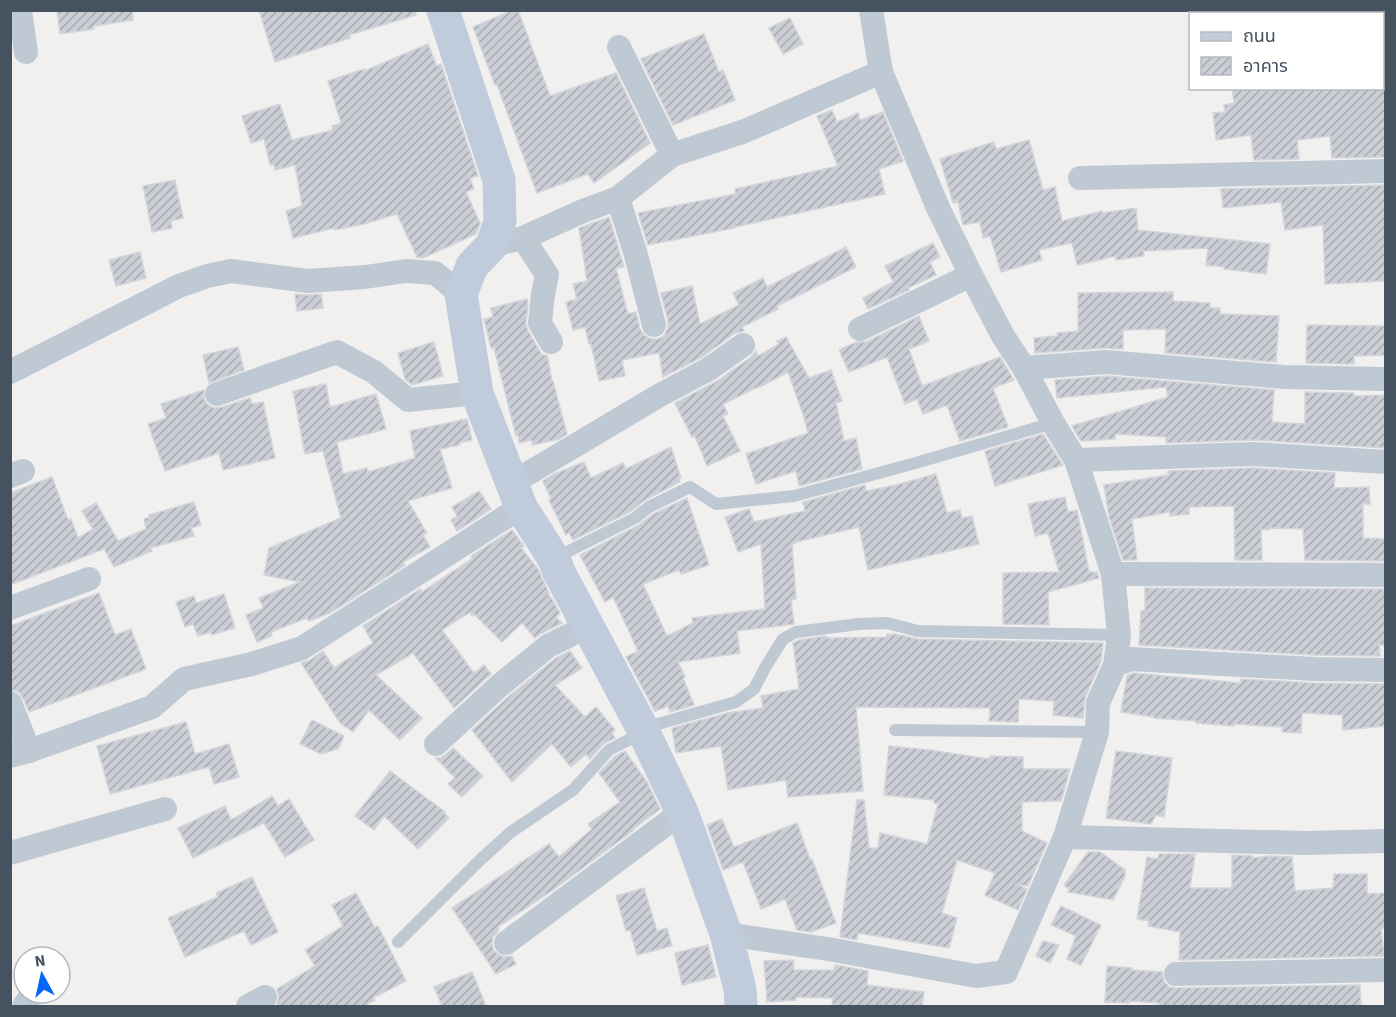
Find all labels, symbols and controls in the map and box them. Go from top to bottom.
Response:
legend [1189,12,1384,90]
text: ถนน [1243,24,1276,49]
text: อาคาร [1243,54,1288,79]
north arrow [12,945,72,1005]
text: N [33,950,47,973]

